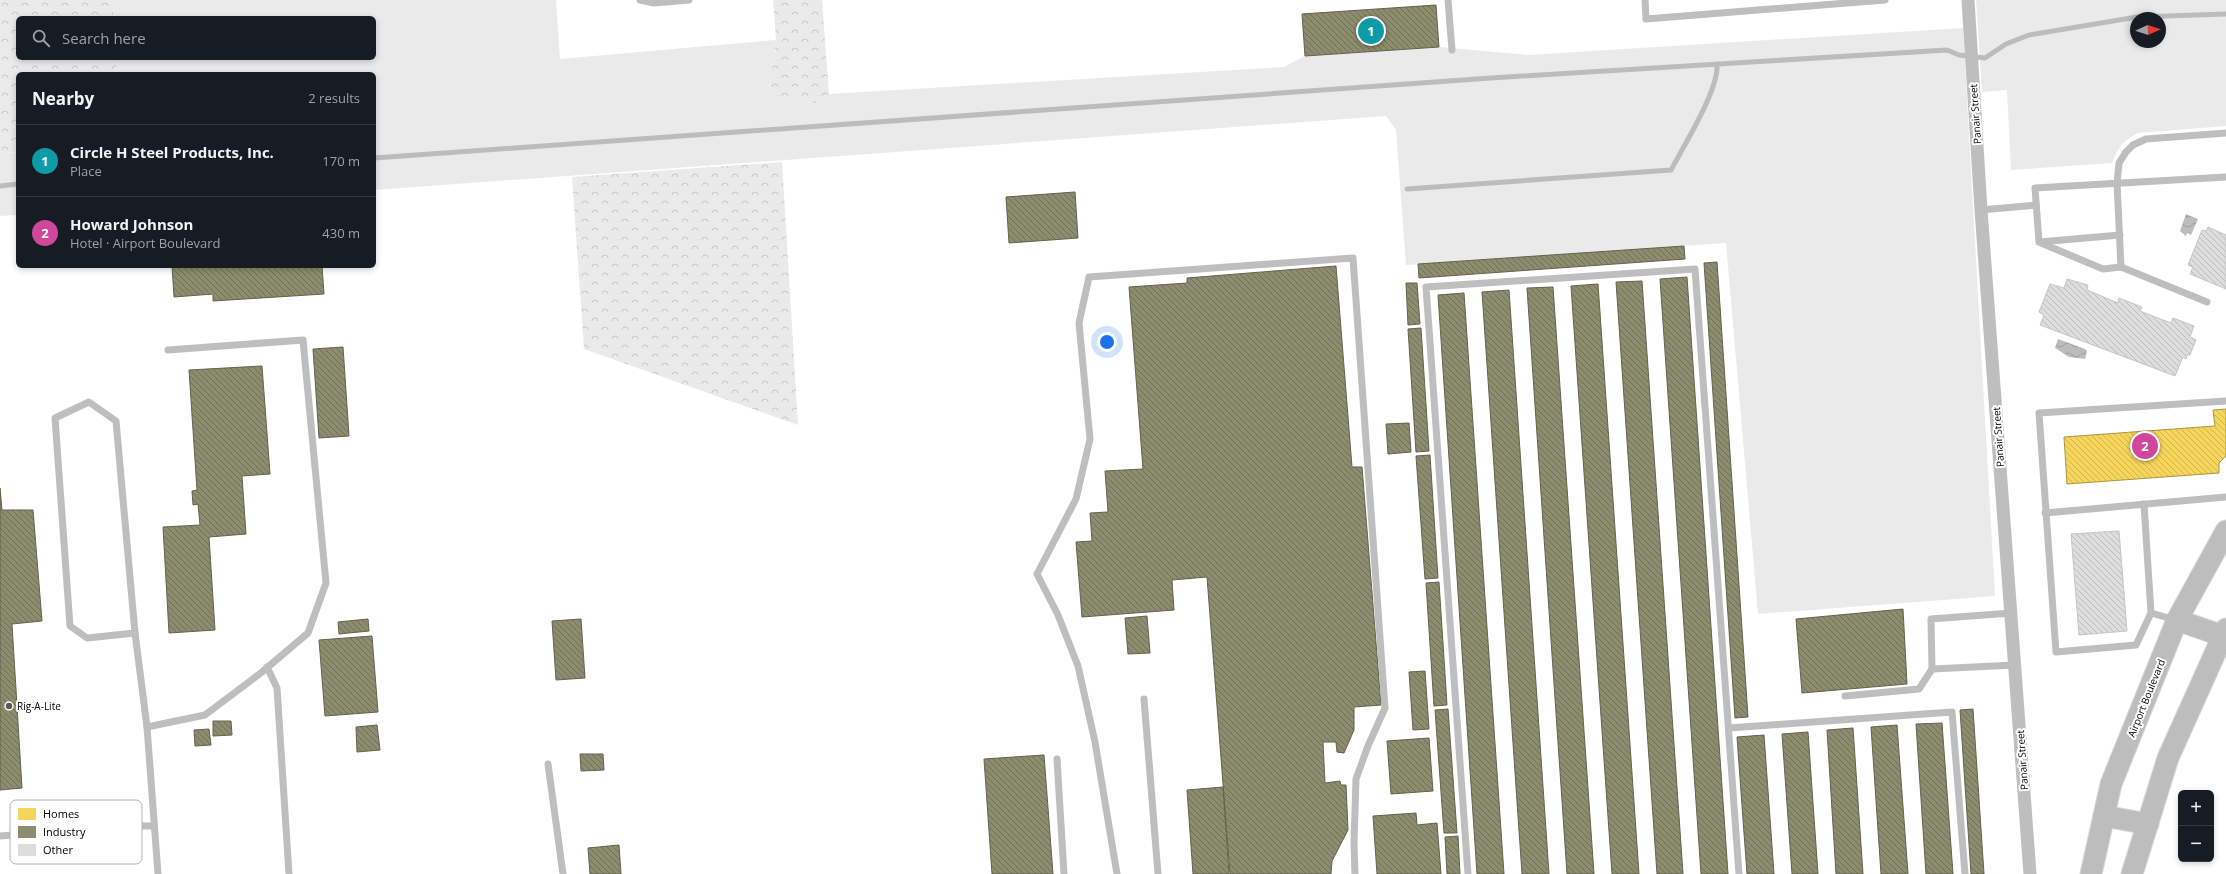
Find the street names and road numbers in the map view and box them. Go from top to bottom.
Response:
street label: Panair Street [1966,83,1984,145]
street label: Panair Street [1989,406,2007,468]
street label: Airport Boulevard [2124,657,2168,739]
street label: Panair Street [2013,729,2031,791]

